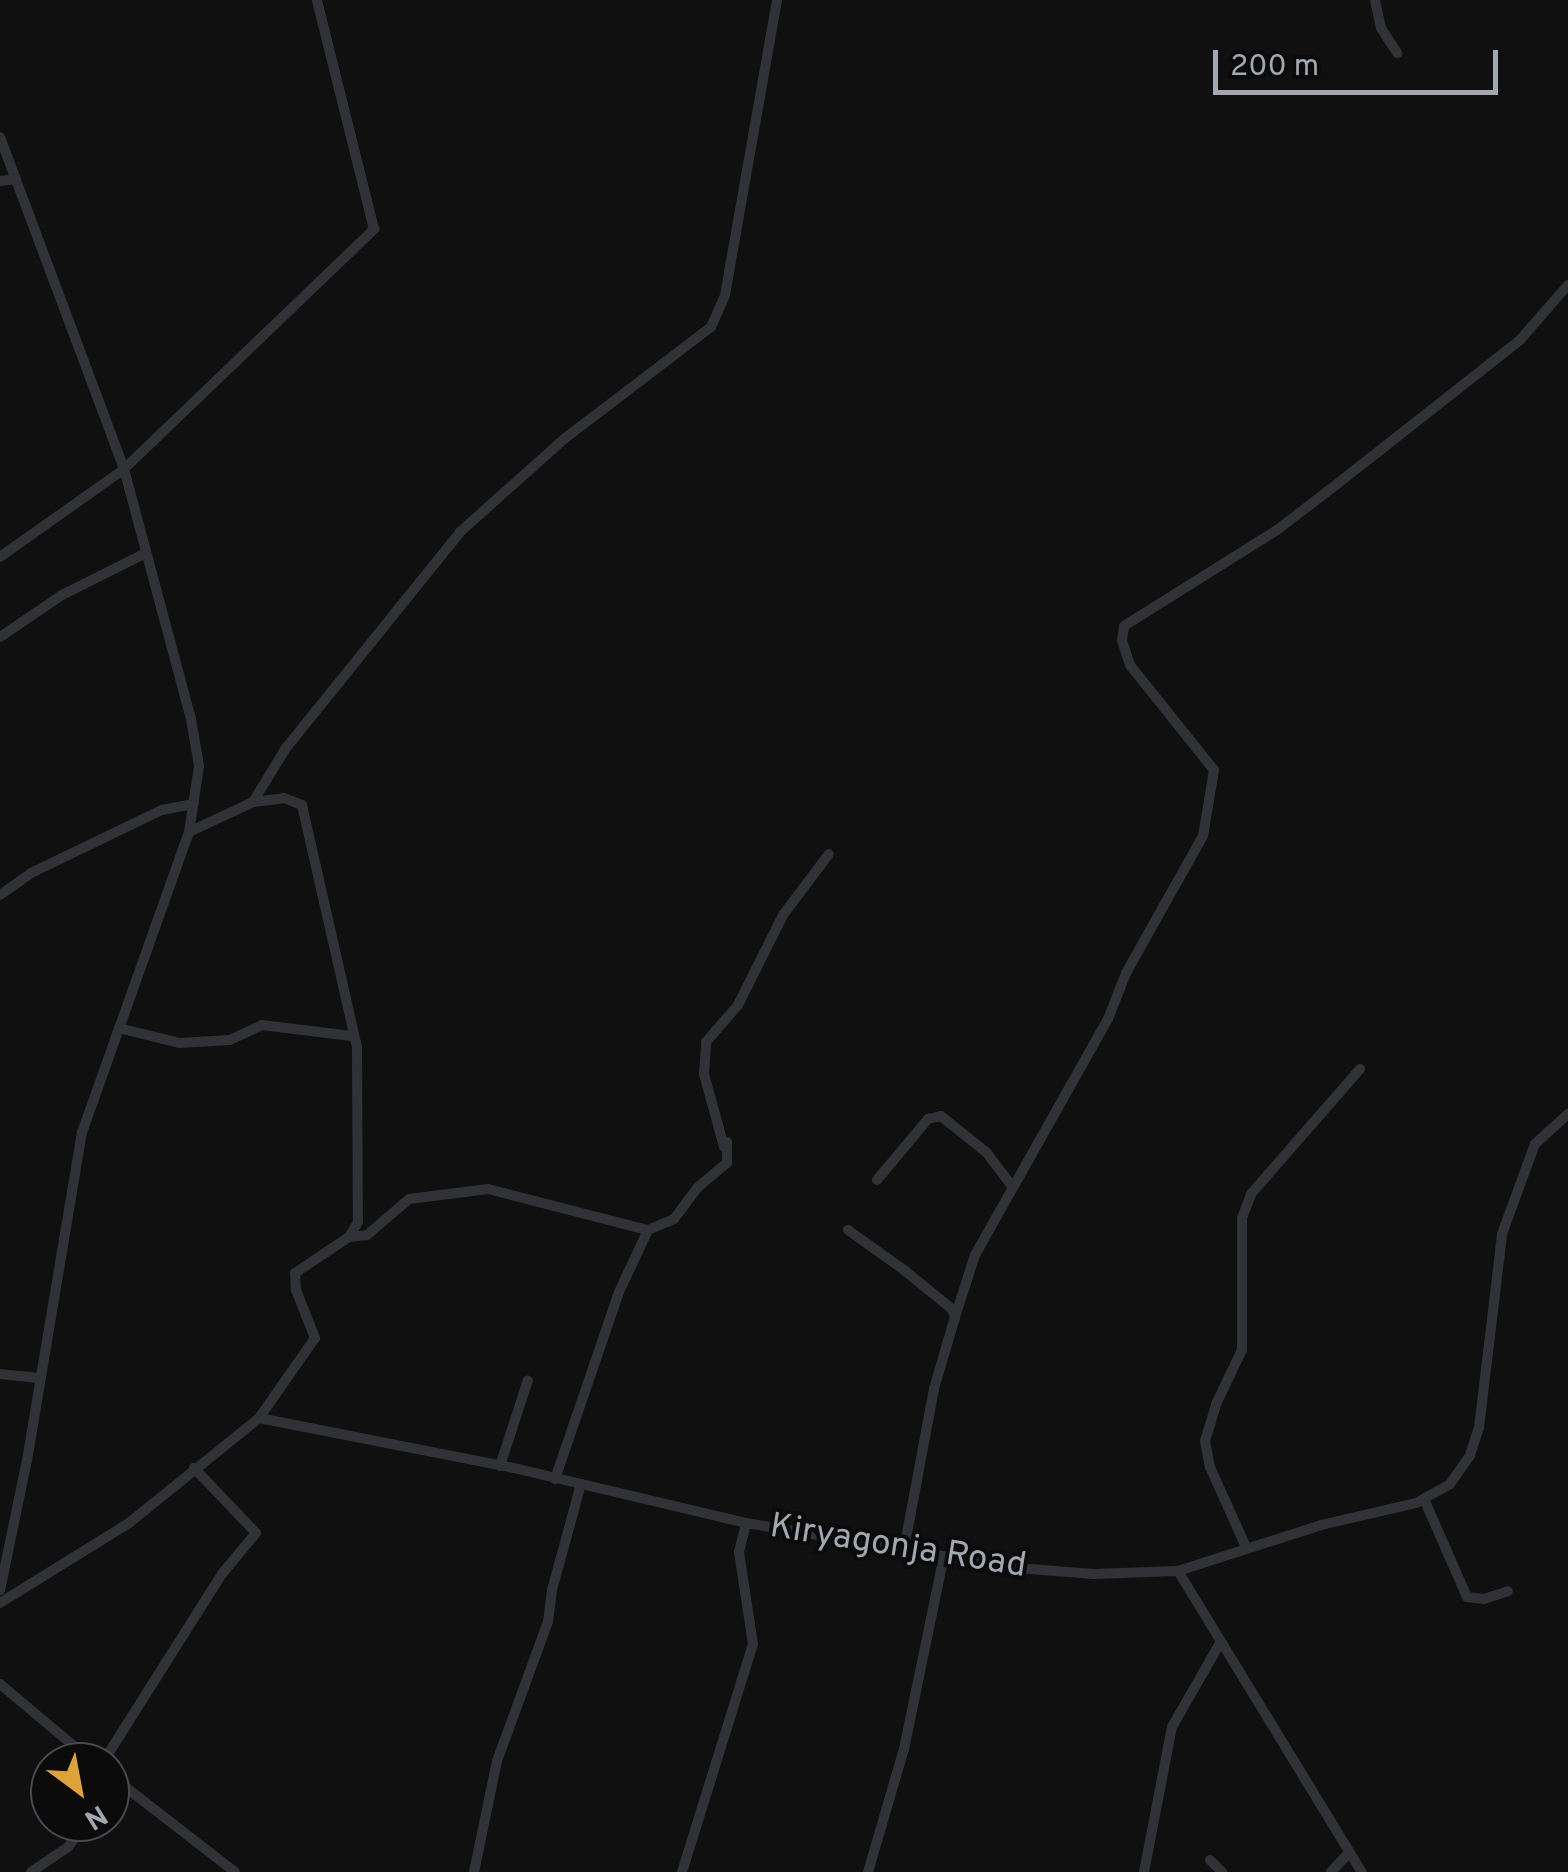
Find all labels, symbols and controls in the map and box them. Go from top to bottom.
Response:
scale bar [1218,30,1503,92]
text: 200 m [1230,49,1319,86]
street label: Kiryagonja Road [767,1506,1029,1588]
north arrow [30,1742,130,1842]
text: N [77,1795,113,1836]

